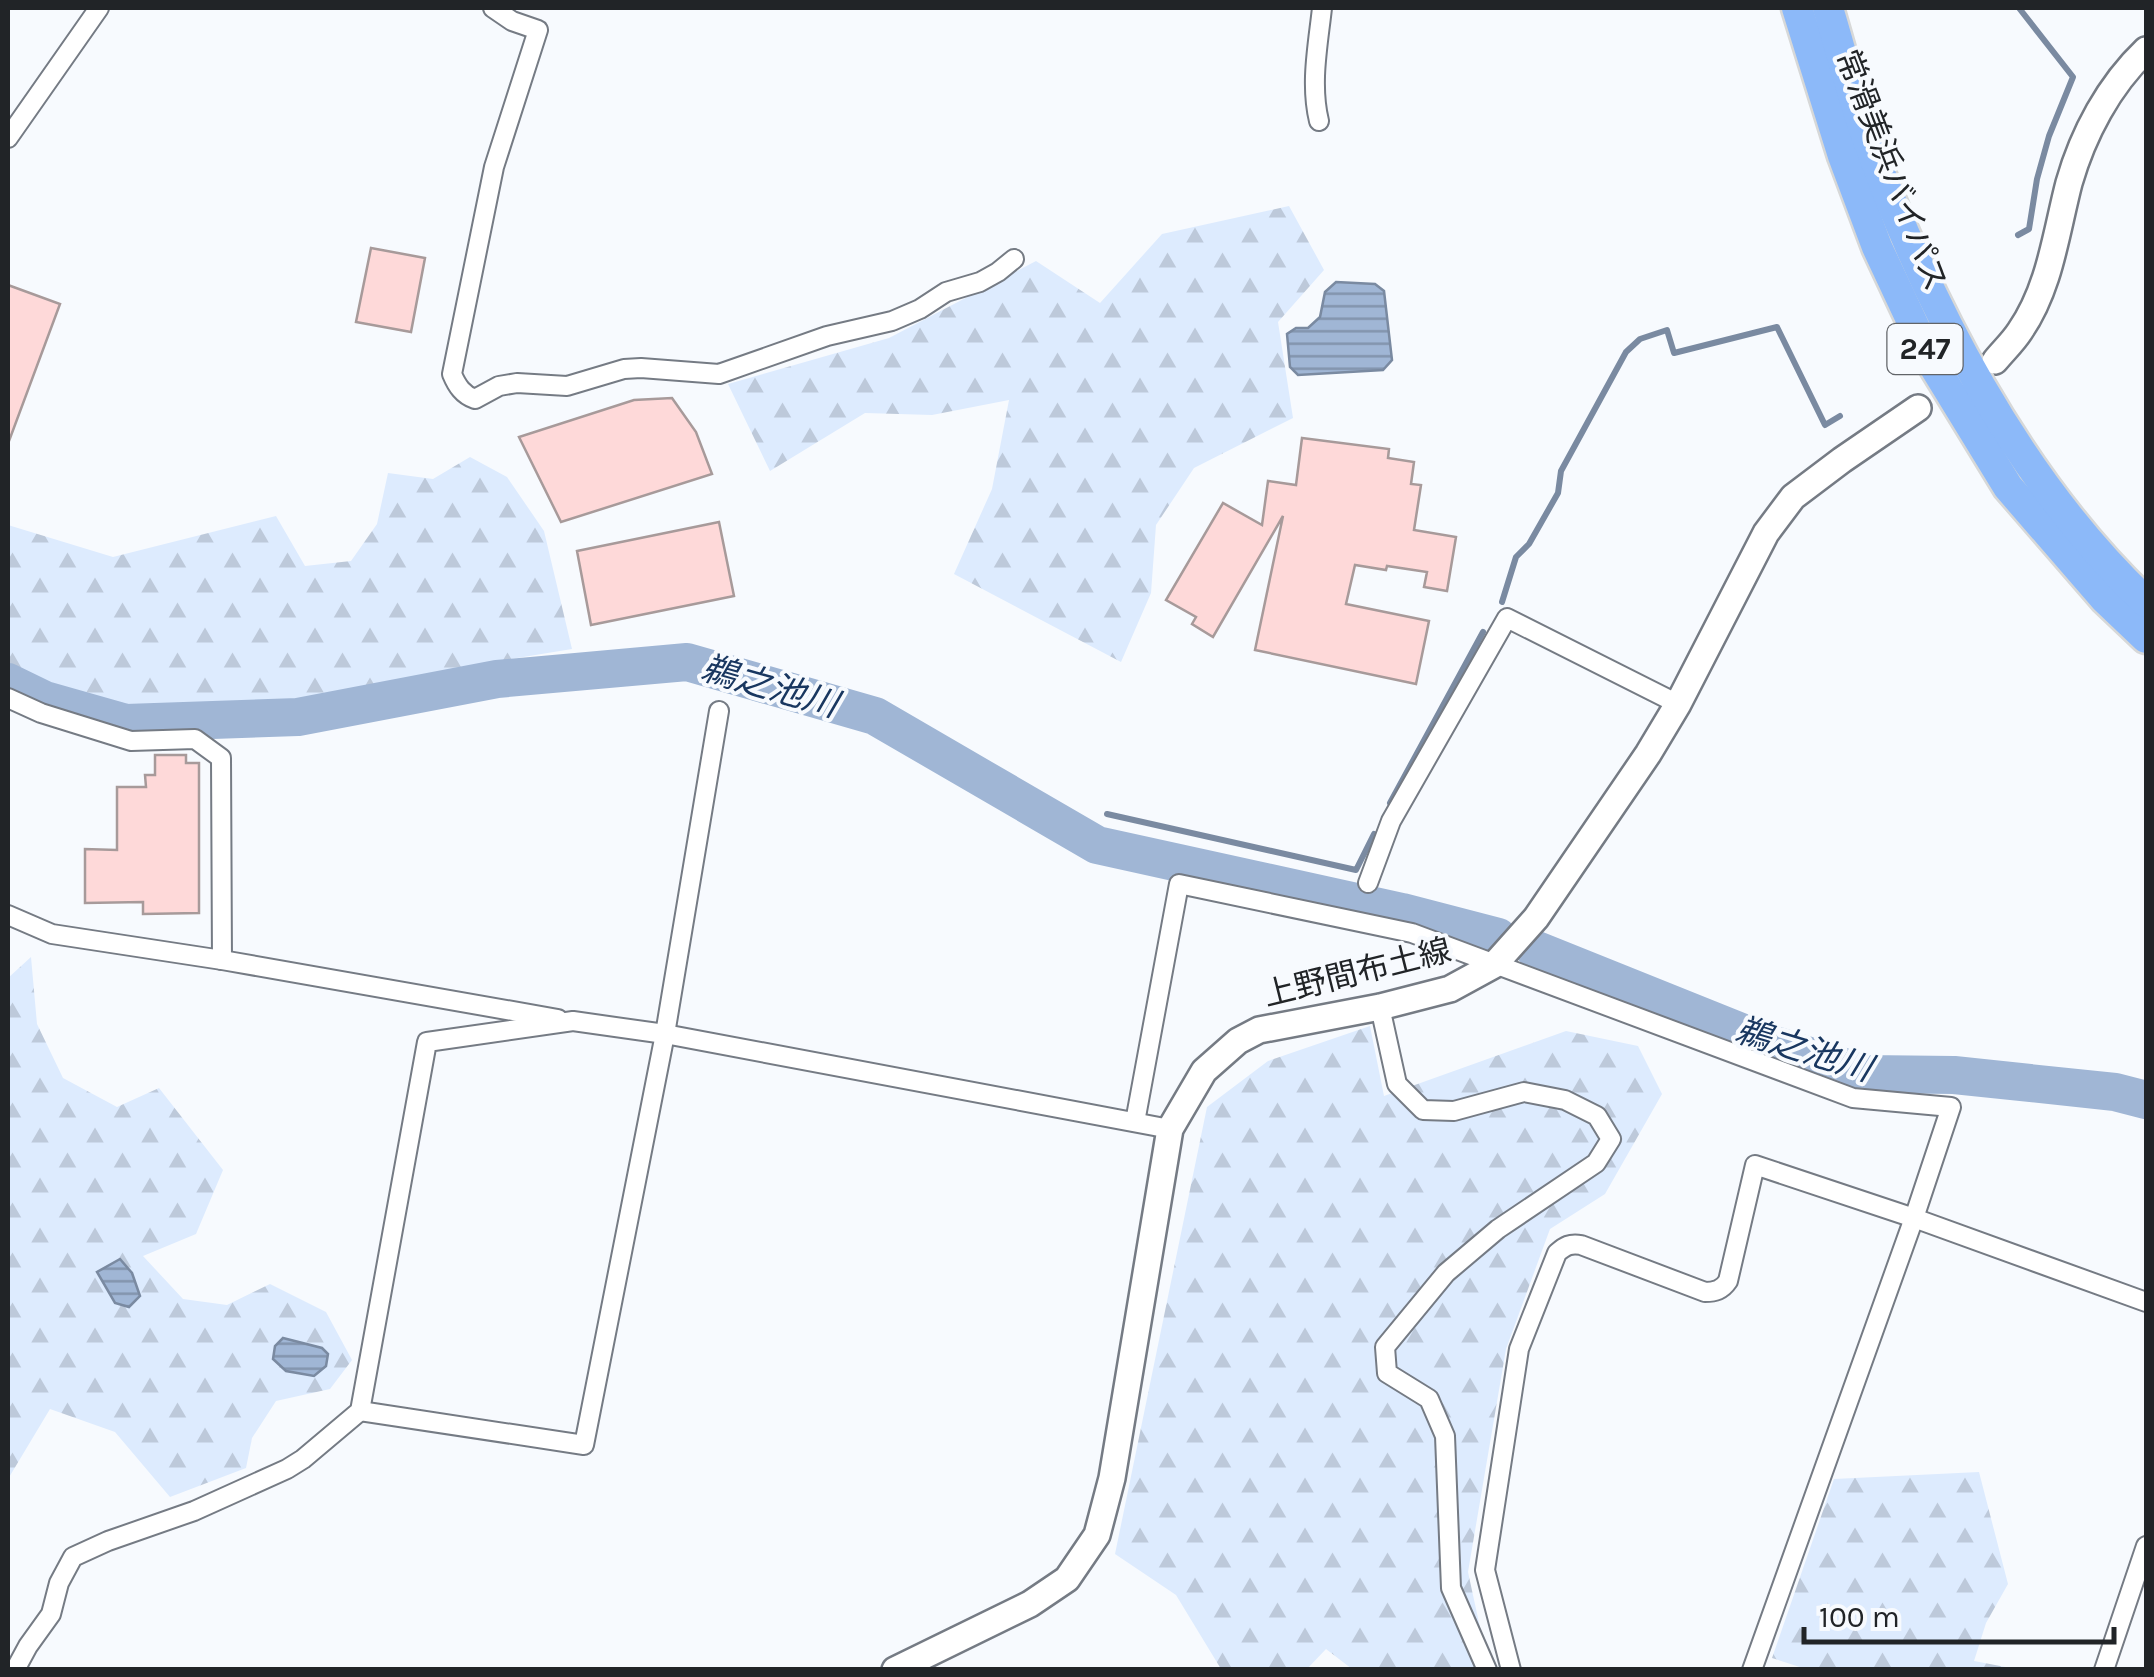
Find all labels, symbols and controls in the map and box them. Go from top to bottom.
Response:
street label: 常滑美浜バイパス [1829,44,1955,296]
road number: 247 [1888,324,1962,374]
water label: 鵜之池川 [697,647,847,727]
street label: 上野間布土線 [1259,931,1455,1014]
water label: 鵜之池川 [1731,1009,1881,1091]
scale bar [1804,1582,2114,1644]
text: 100 m [1819,1599,1900,1635]

